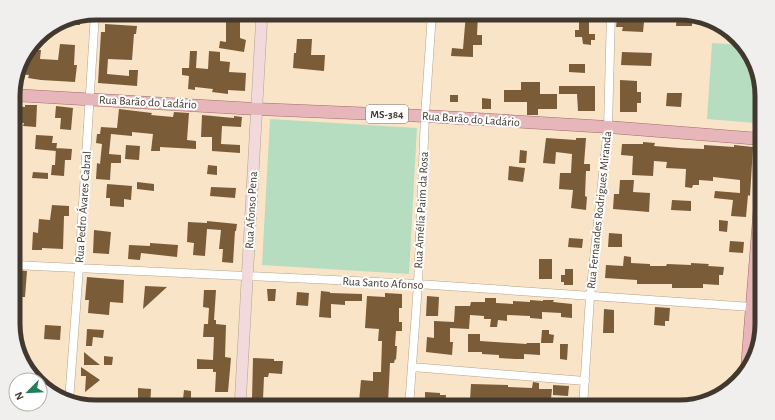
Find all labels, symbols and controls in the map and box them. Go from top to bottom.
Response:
street label: Rua Barão do Ladário [99,93,197,111]
road number: MS-384 [366,105,408,123]
street label: Rua Barão do Ladário [422,110,520,128]
street label: Rua Fernandes Rodrigues Miranda [585,130,613,290]
street label: Rua Pedro Ávares Cabral [72,151,93,263]
street label: Rua Amélia Paim da Rosa [412,151,430,269]
street label: Rua Afonso Pena [243,170,259,249]
street label: Rua Santo Afonso [342,275,424,291]
north arrow [8,372,48,412]
text: N [13,390,26,402]

